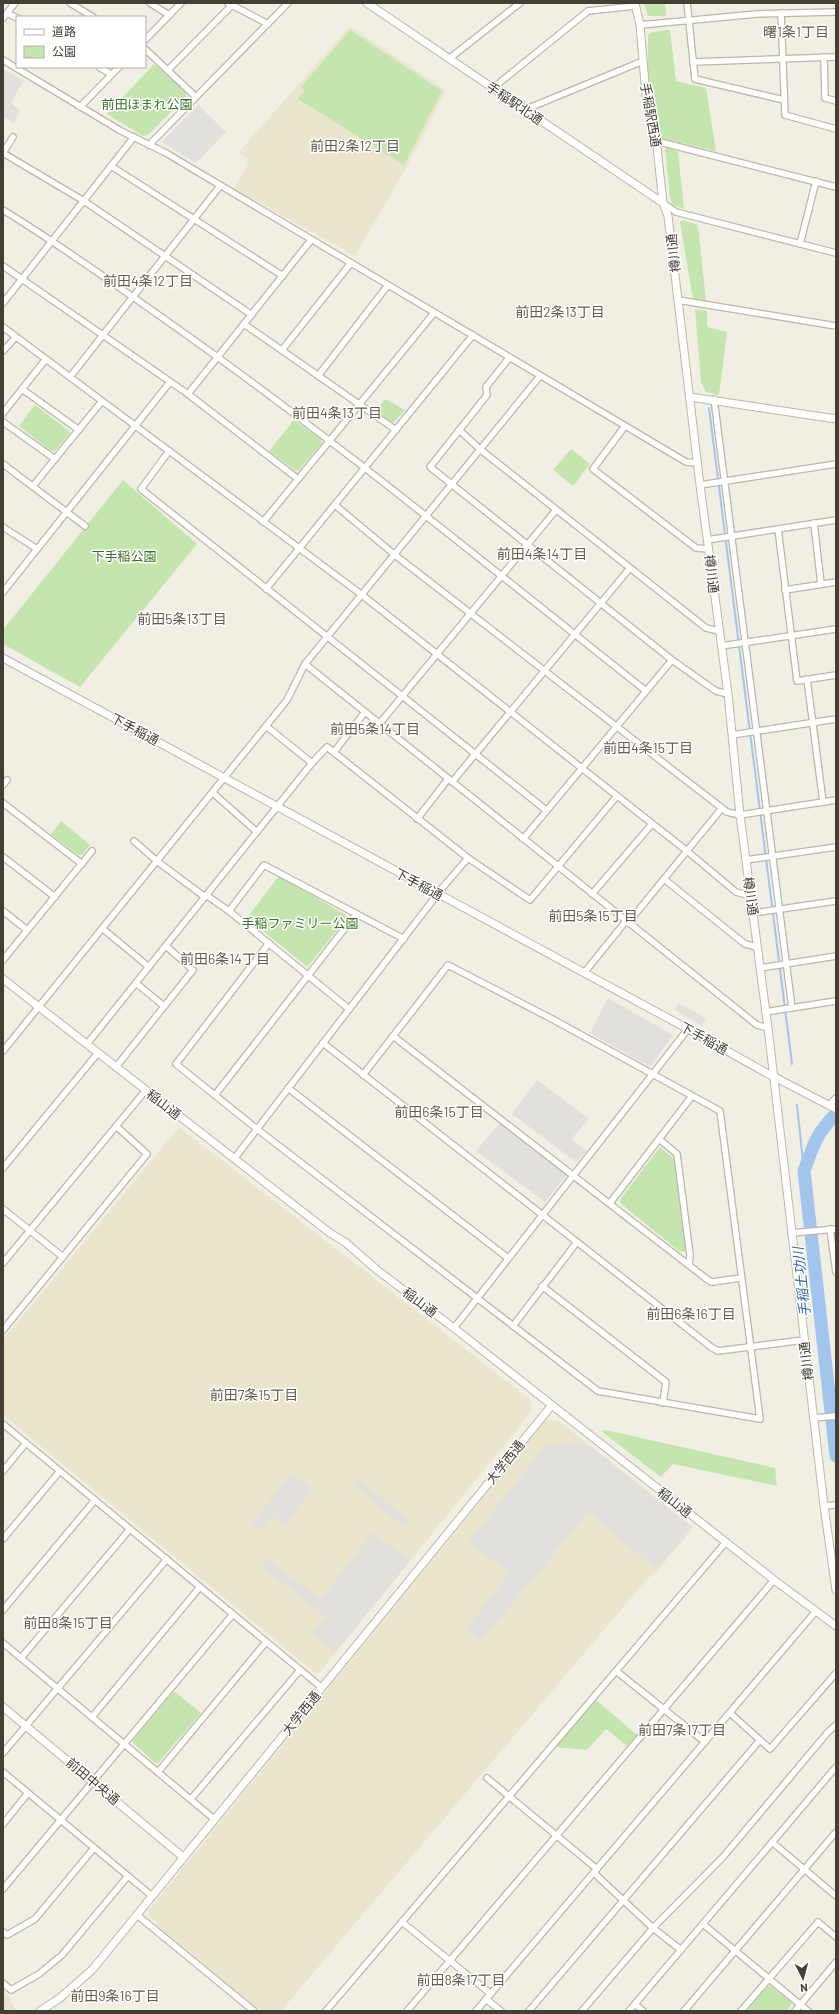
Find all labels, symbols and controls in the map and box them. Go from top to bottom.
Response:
legend [16,16,146,68]
district label: 曙1条1丁目 [763,23,829,40]
text: 道路 [52,24,76,38]
text: 公園 [52,44,76,58]
street label: 手稲駅北通 [484,78,546,128]
street label: 手稲駅西通 [637,82,665,148]
park label: 前田ほまれ公園 [101,96,193,112]
district label: 前田2条12丁目 [310,137,400,154]
street label: 樽川通 [663,233,683,273]
district label: 前田4条12丁目 [103,272,193,289]
district label: 前田2条13丁目 [515,303,605,320]
district label: 前田4条13丁目 [292,404,382,421]
district label: 前田4条14丁目 [497,545,587,562]
park label: 下手稲公園 [91,548,157,564]
street label: 樽川通 [702,554,722,594]
district label: 前田5条13丁目 [137,610,227,627]
street label: 下手稲通 [108,710,162,748]
district label: 前田5条14丁目 [330,720,420,737]
district label: 前田4条15丁目 [603,739,693,756]
street label: 下手稲通 [392,865,446,903]
street label: 樽川通 [740,876,762,916]
district label: 前田5条15丁目 [548,907,638,924]
park label: 手稲ファミリー公園 [241,915,359,931]
district label: 前田6条14丁目 [180,950,270,967]
street label: 下手稲通 [677,1018,731,1058]
street label: 稲山通 [144,1086,184,1122]
district label: 前田6条15丁目 [394,1103,484,1120]
water label: 手稲土功川 [789,1244,813,1318]
street label: 稲山通 [400,1284,440,1320]
district label: 前田6条16丁目 [646,1305,736,1322]
street label: 樽川通 [796,1341,816,1381]
district label: 前田7条15丁目 [210,1386,298,1403]
street label: 大学西通 [482,1437,528,1487]
street label: 稲山通 [655,1484,695,1520]
district label: 前田8条15丁目 [23,1614,113,1631]
street label: 大学西通 [278,1688,324,1738]
district label: 前田7条17丁目 [638,1721,726,1738]
street label: 前田中央通 [63,1754,123,1808]
north arrow [783,1958,823,1998]
district label: 前田8条17丁目 [417,1971,505,1988]
text: N [800,1982,808,1995]
district label: 前田9条16丁目 [70,1987,160,2004]

